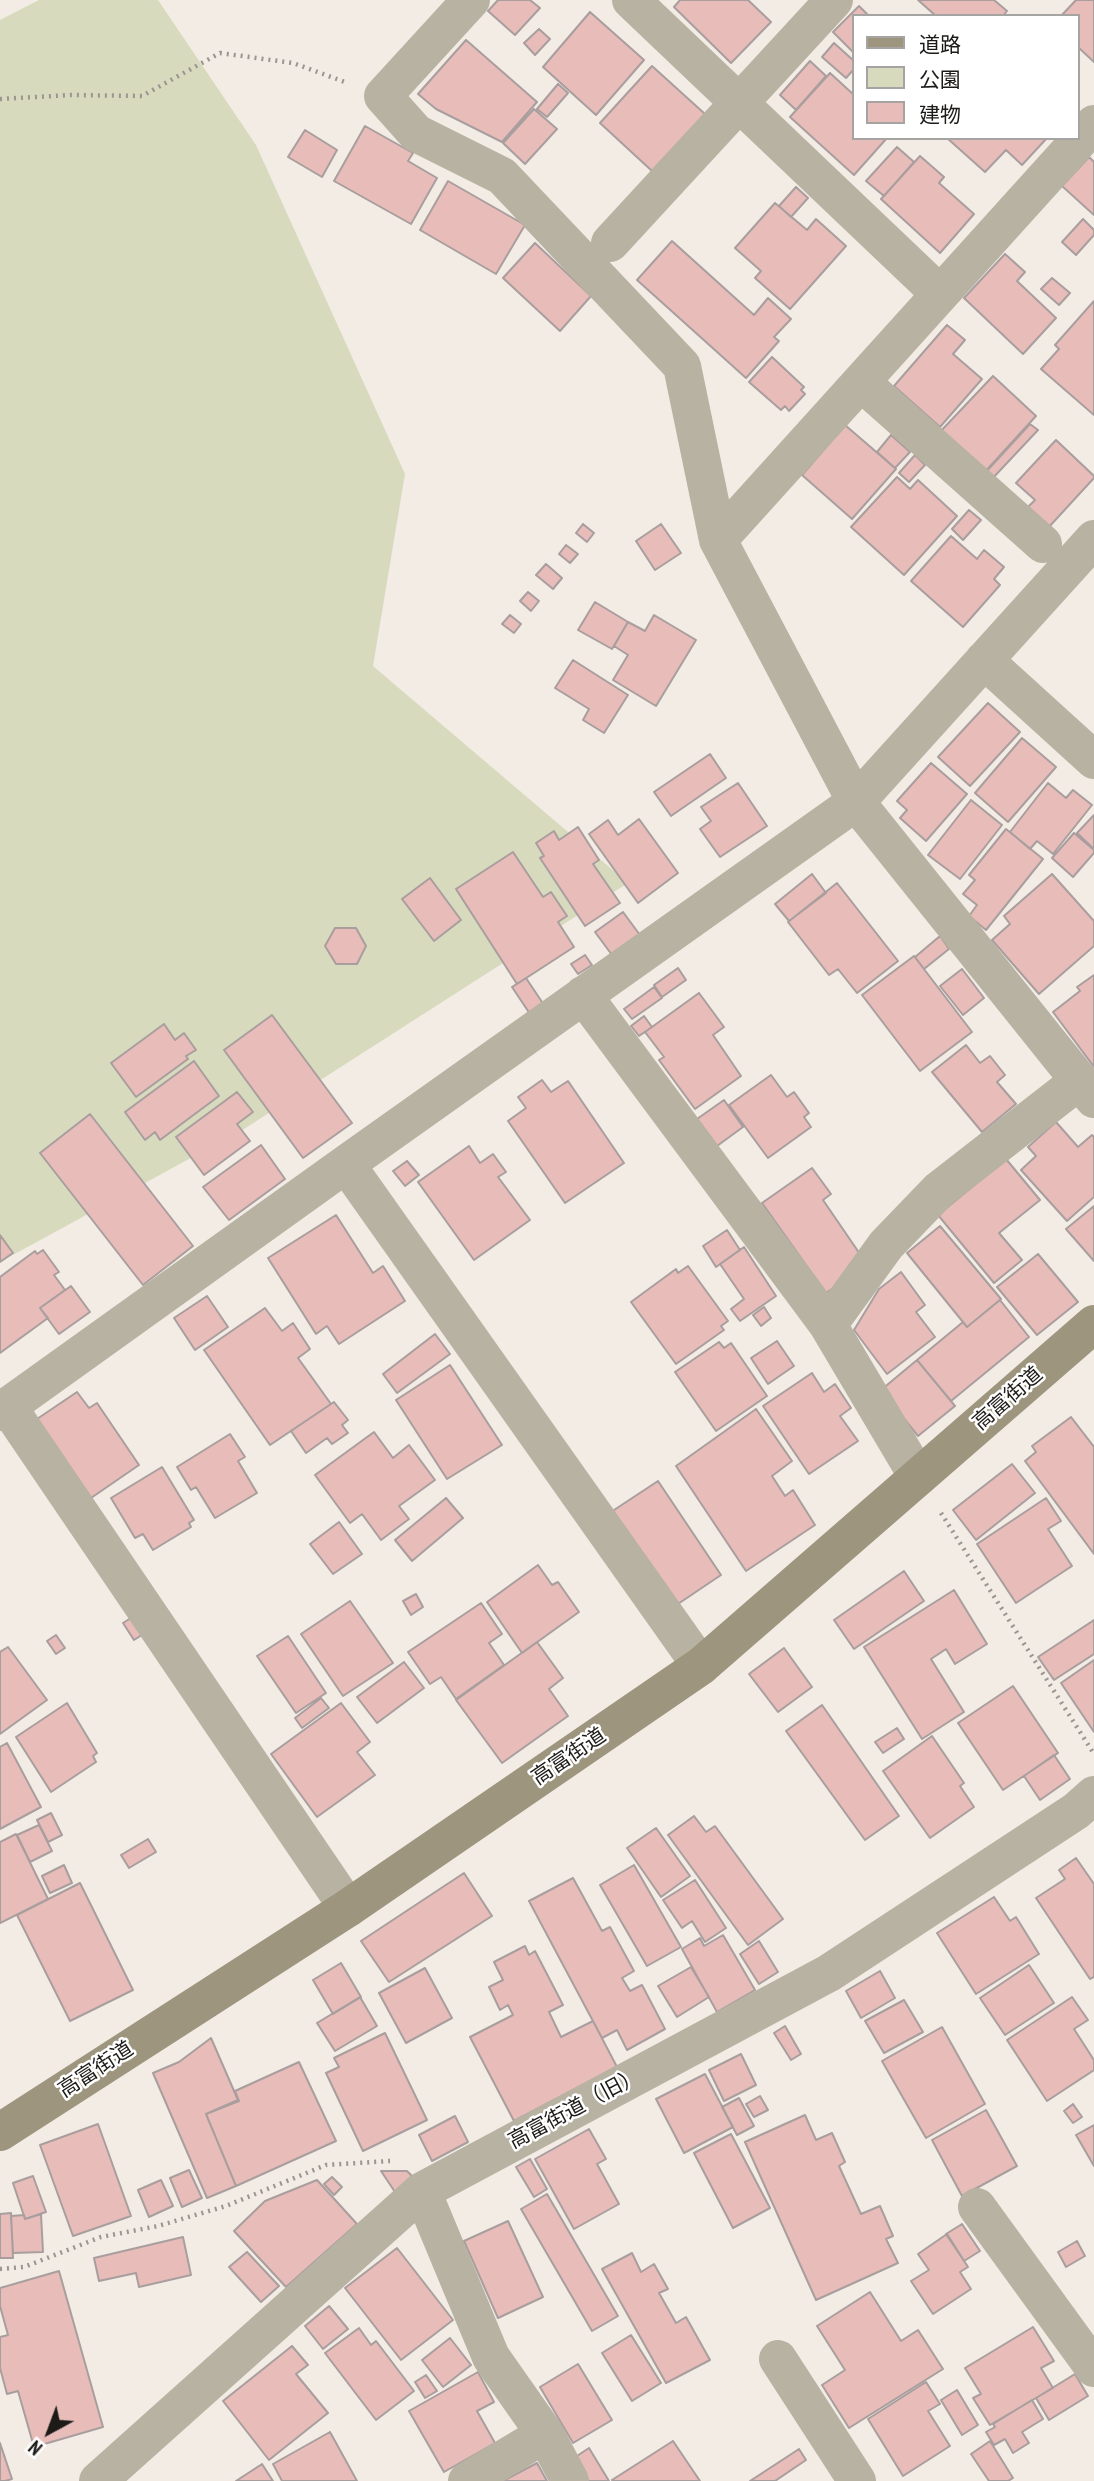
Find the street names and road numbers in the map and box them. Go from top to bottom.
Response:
street label: 高富街道 [968,1362,1048,1436]
street label: 高富街道 [527,1723,611,1791]
street label: 高富街道 [54,2037,138,2103]
street label: 高富街道（旧） [504,2063,646,2155]

